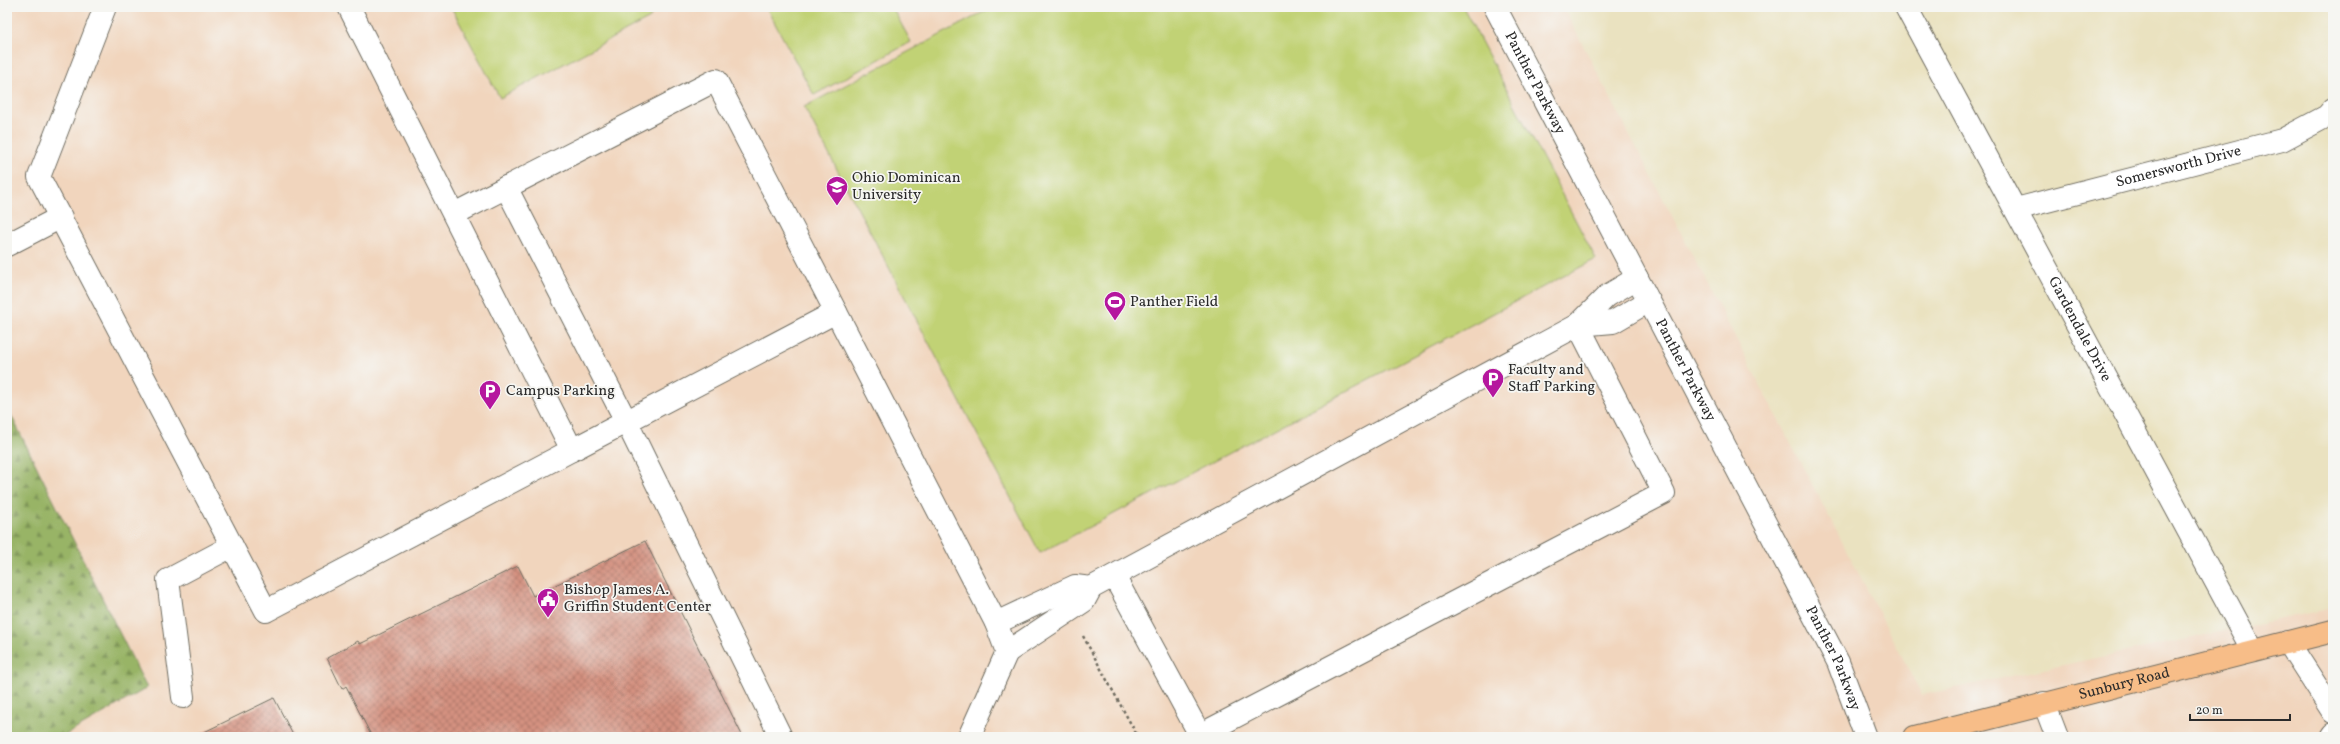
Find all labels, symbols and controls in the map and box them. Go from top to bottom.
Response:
street label: Panther Parkway [1499,28,1570,138]
street label: Somersworth Drive [2114,140,2244,193]
place label: Ohio Dominican University [852,168,961,206]
school or university icon: Ohio Dominican University [824,174,850,207]
street label: Gardendale Drive [2043,273,2117,385]
sports icon: Panther Field [1102,289,1128,322]
place label: Panther Field [1130,292,1218,313]
street label: Panther Parkway [1650,315,1721,425]
place label: Faculty and Staff Parking [1508,360,1596,398]
parking icon: Faculty and Staff Parking [1480,366,1506,399]
parking icon: Campus Parking [477,378,503,411]
place label: Campus Parking [506,381,615,402]
place label: Bishop James A. Griffin Student Center [564,580,711,618]
public building icon: Bishop James A. Griffin Student Center [535,586,561,619]
street label: Panther Parkway [1800,602,1866,714]
street label: Sunbury Road [2077,662,2172,706]
scale bar [2190,696,2290,722]
text: 20 m [2196,703,2223,719]

